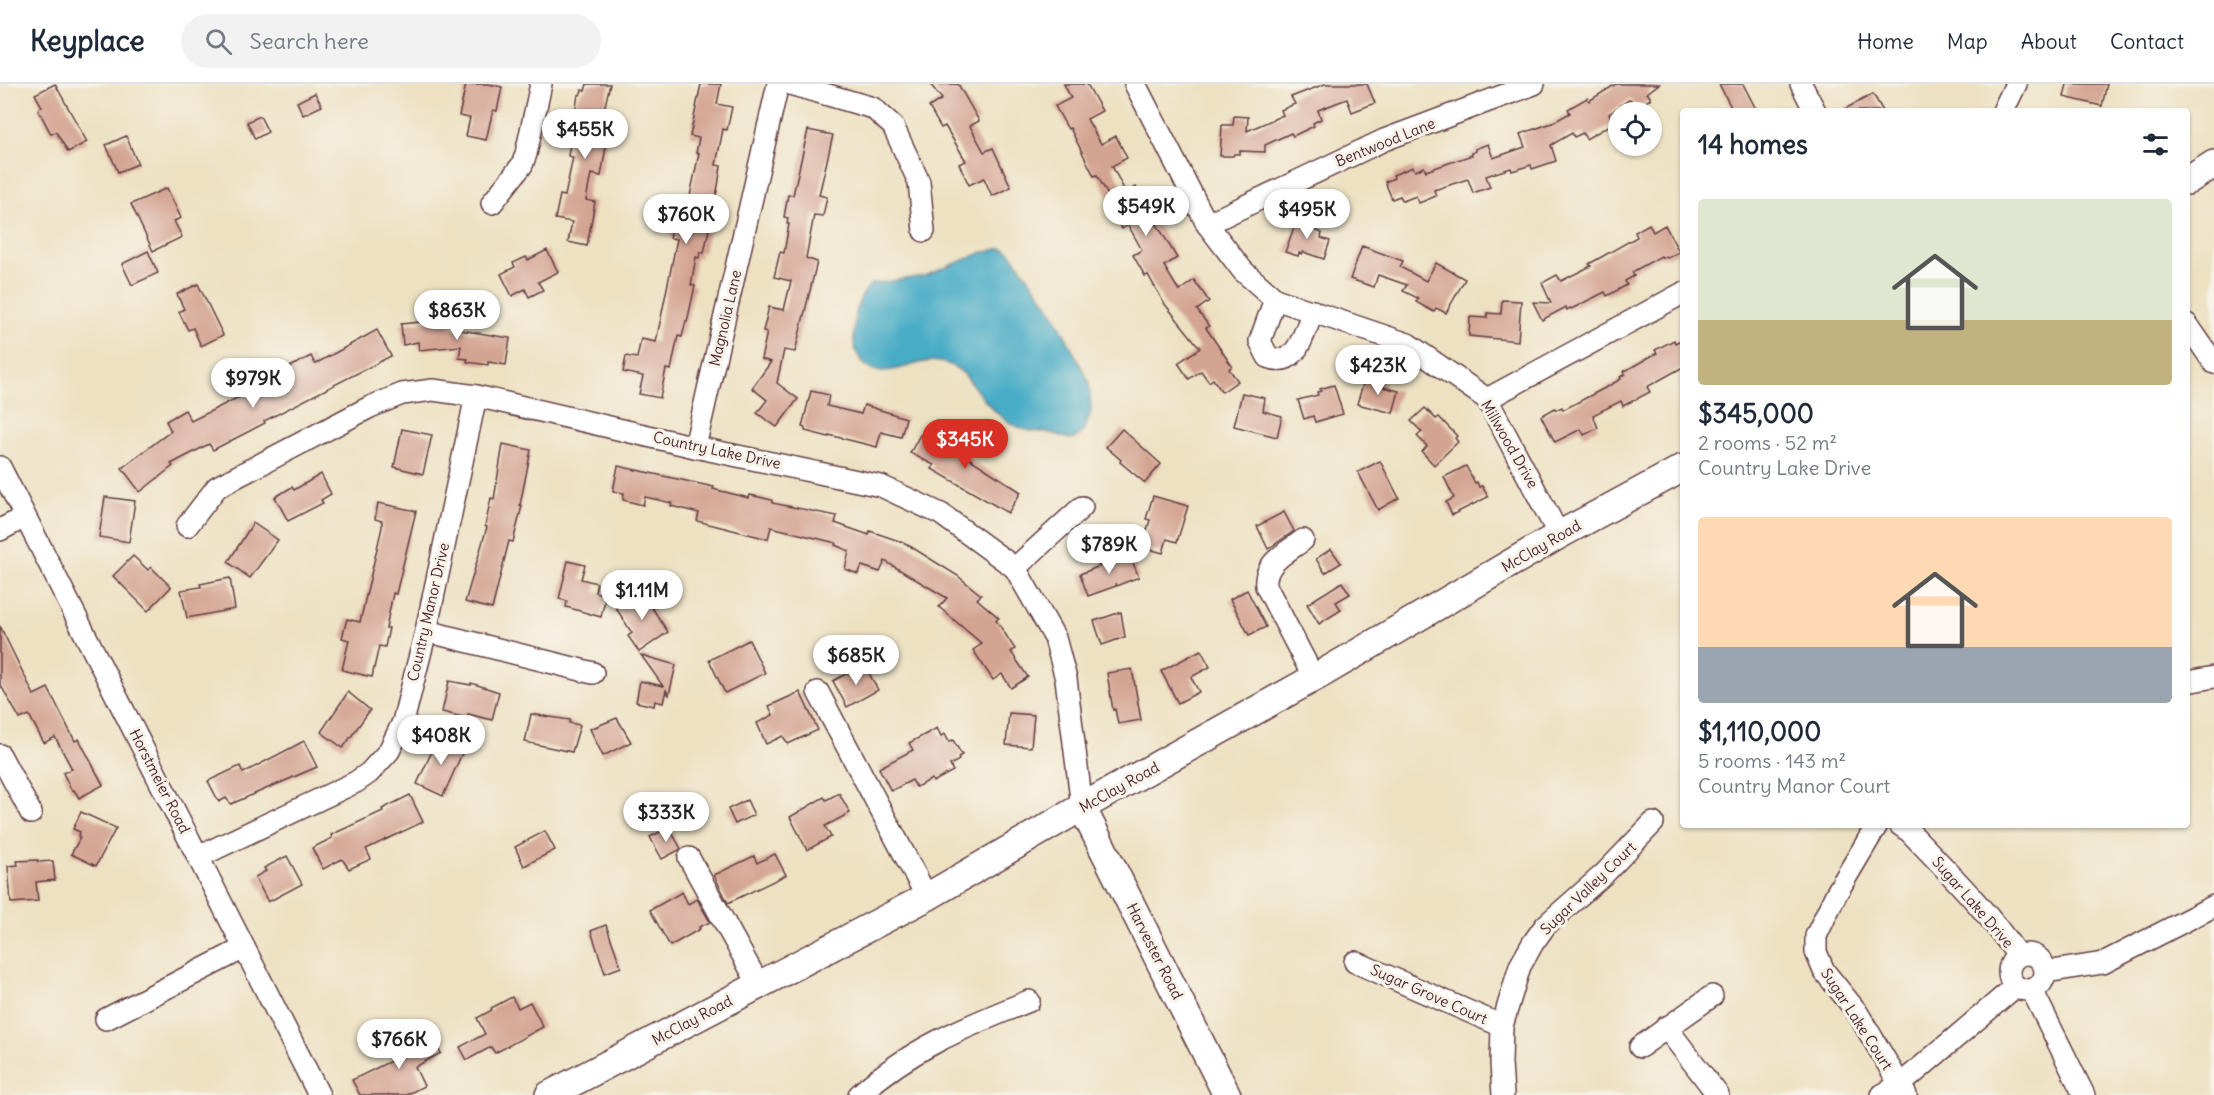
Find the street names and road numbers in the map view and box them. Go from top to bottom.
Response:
street label: Bentwood Lane [1332,113,1438,171]
street label: Magnolia Lane [705,268,745,368]
street label: Millwood Drive [1477,397,1543,491]
street label: Country Lake Drive [651,427,783,473]
street label: McClay Road [1498,516,1584,576]
street label: Country Manor Drive [403,541,453,683]
street label: Horstmeier Road [125,726,195,837]
street label: McClay Road [1076,757,1162,817]
street label: Sugar Valley Court [1536,837,1640,939]
street label: Sugar Lake Drive [1928,852,2018,952]
street label: Harvester Road [1123,900,1187,1002]
street label: Sugar Grove Court [1368,960,1490,1028]
street label: Sugar Lake Court [1817,965,1897,1073]
street label: McClay Road [648,991,736,1049]

